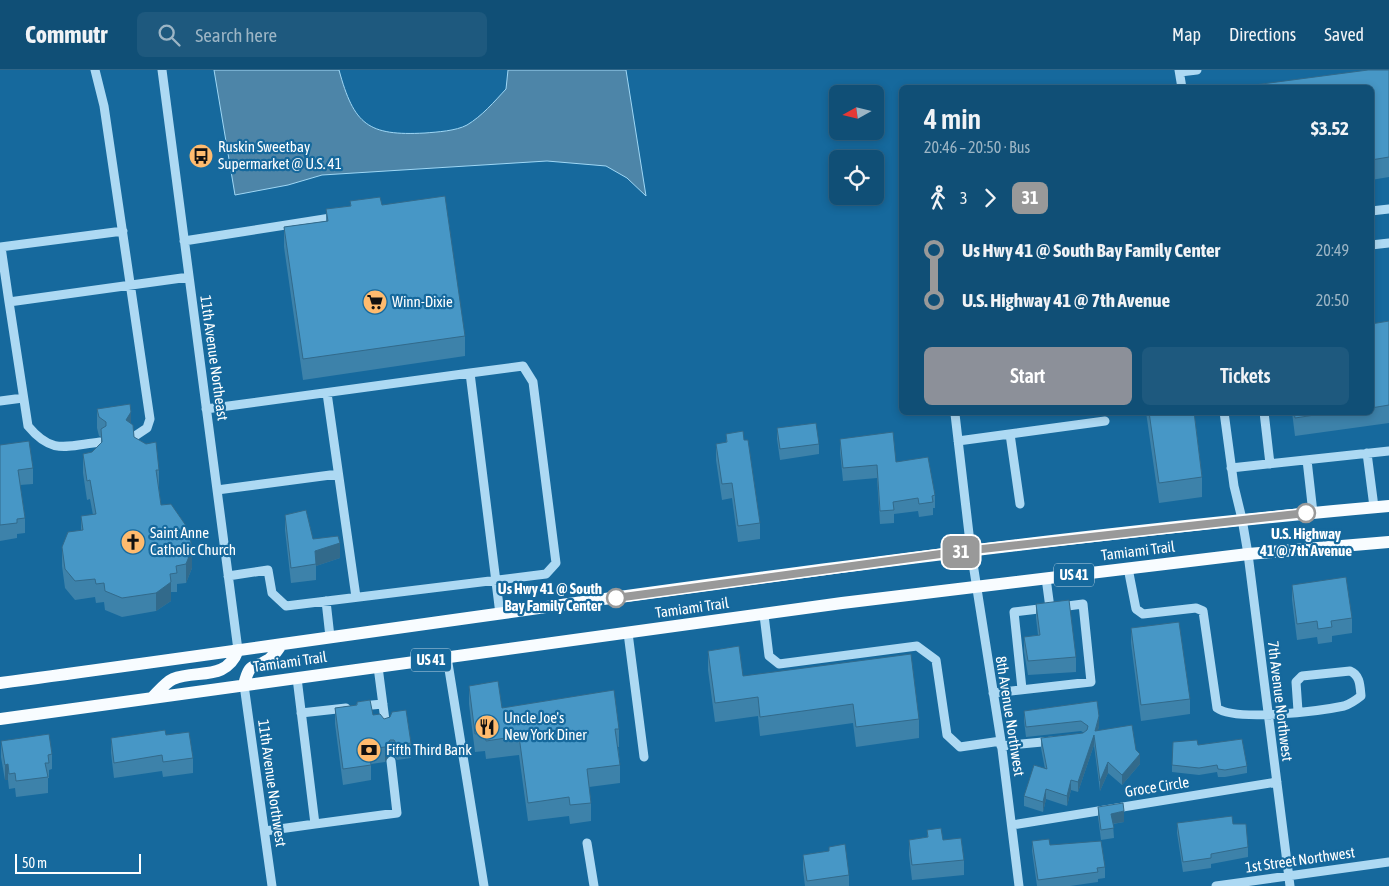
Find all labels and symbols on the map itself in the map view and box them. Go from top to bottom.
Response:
north arrow [829,85,884,140]
place label: Ruskin Sweetbay Supermarket @ U.S. 41 [218,138,342,172]
bus stop icon: Ruskin Sweetbay Supermarket @ U.S. 41 [188,143,214,169]
supermarket icon: Winn-Dixie [362,289,388,315]
place label: Winn-Dixie [392,293,453,310]
street label: 11th Avenue Northeast [197,294,232,422]
marker: U.S. Highway 41 @ 7th Avenue [1296,503,1316,523]
place label: Saint Anne Catholic Church [150,524,236,558]
place label: U.S. Highway 41 @ 7th Avenue [1259,525,1352,559]
church icon: Saint Anne Catholic Church [120,529,146,555]
line badge: 31 [938,536,984,568]
street label: Tamiami Trail [1100,538,1176,563]
road number: US 41 [1054,564,1094,586]
place label: Us Hwy 41 @ South Bay Family Center [498,580,603,614]
marker: Us Hwy 41 @ South Bay Family Center [606,588,626,608]
street label: Tamiami Trail [654,594,730,621]
street label: 7th Avenue Northwest [1265,640,1296,762]
street label: Tamiami Trail [252,648,328,675]
road number: US 41 [411,648,451,672]
street label: 8th Avenue Northwest [993,655,1028,777]
place label: Uncle Joe's New York Diner [504,709,587,743]
restaurant icon: Uncle Joe's New York Diner [474,714,500,740]
street label: 11th Avenue Northwest [255,718,290,848]
bank icon: Fifth Third Bank [356,737,382,763]
place label: Fifth Third Bank [386,741,472,758]
street label: Groce Circle [1124,773,1190,800]
street label: 1st Street Northwest [1244,843,1356,876]
scale bar [15,851,141,874]

